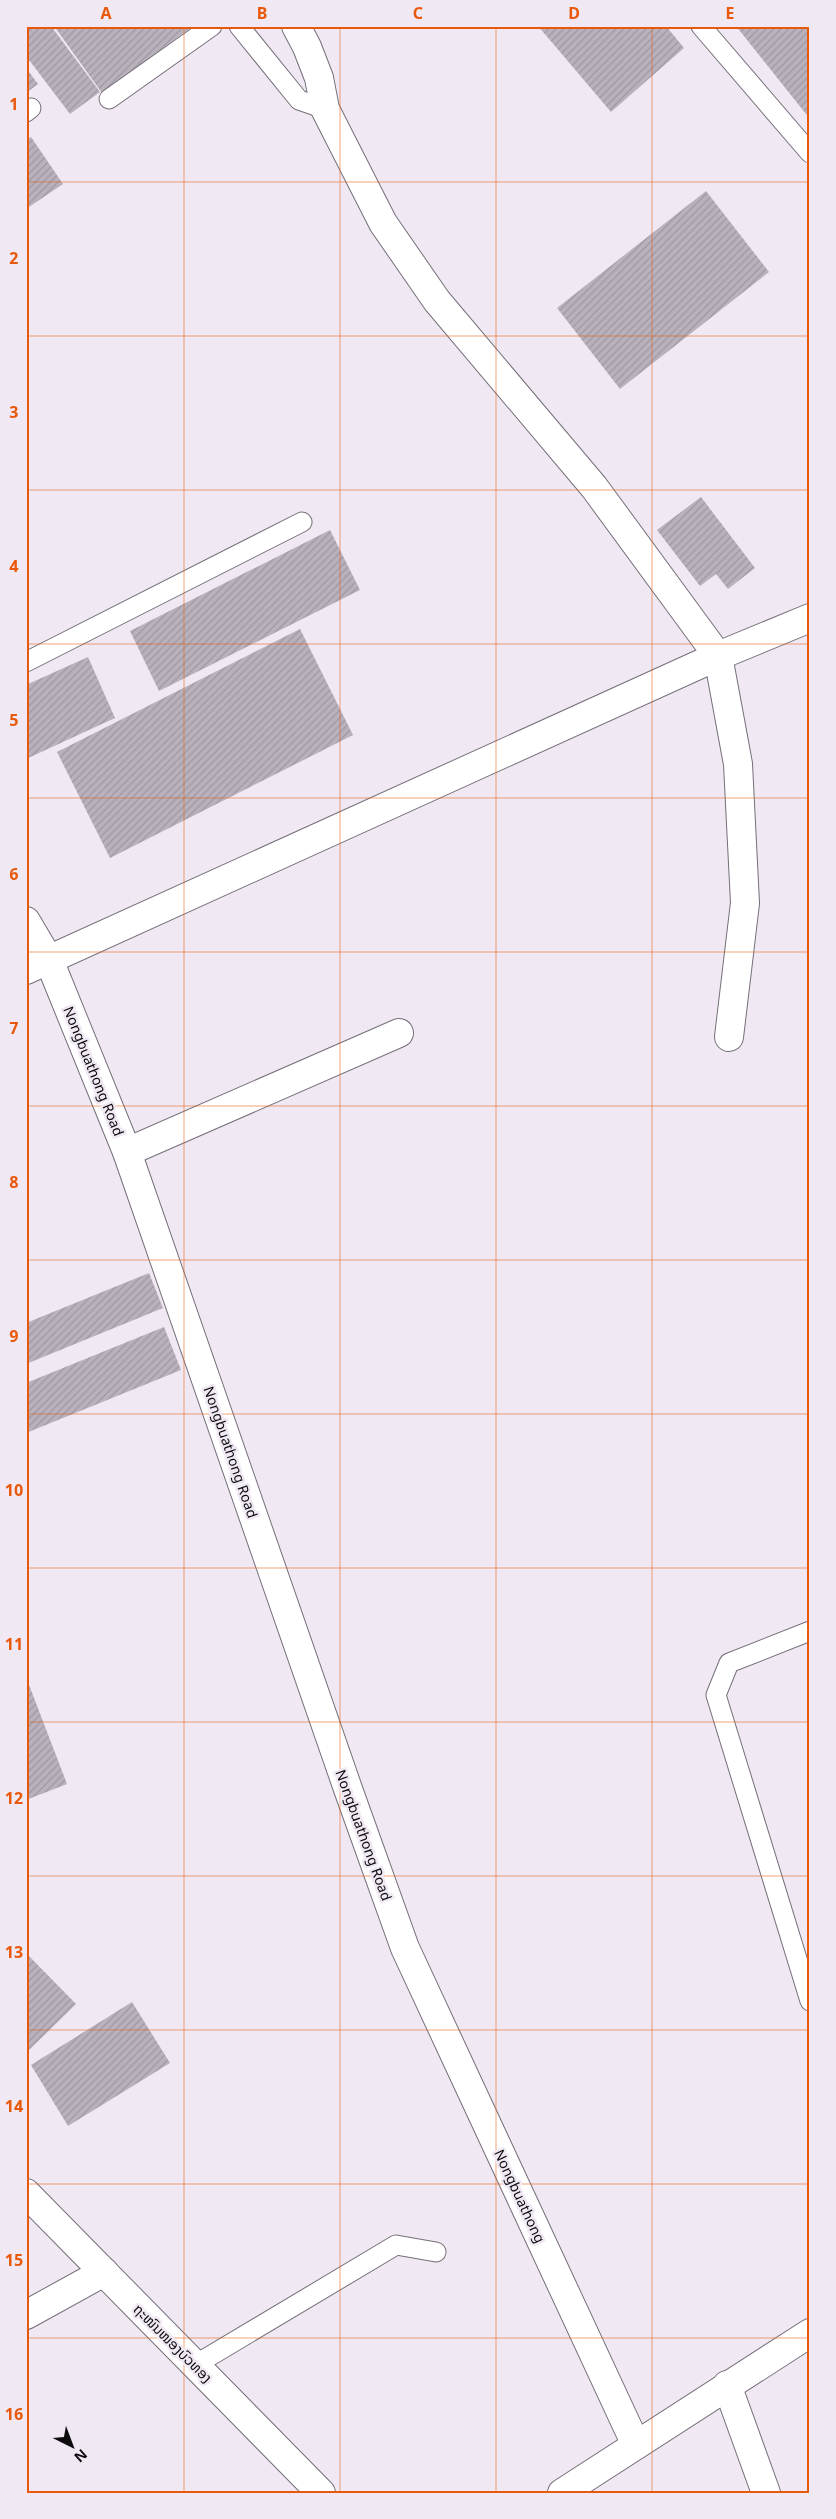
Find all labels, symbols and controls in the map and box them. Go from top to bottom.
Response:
text: A [100,0,112,26]
text: B [257,0,267,26]
text: C [413,0,423,26]
text: D [568,0,580,26]
text: E [726,0,734,26]
text: 1 [9,91,19,117]
text: 2 [9,245,19,271]
text: 3 [9,399,19,425]
text: 4 [9,553,19,579]
text: 5 [9,707,19,733]
text: 6 [9,861,19,887]
street label: Nongbuathong Road [57,1003,131,1139]
text: 7 [9,1015,19,1041]
text: 8 [9,1169,19,1195]
text: 9 [9,1323,19,1349]
street label: Nongbuathong Road [198,1383,264,1521]
text: 10 [5,1477,23,1503]
text: 11 [5,1631,23,1657]
street label: Nongbuathong Road [330,1766,398,1904]
text: 12 [5,1785,23,1811]
text: 13 [5,1939,23,1965]
text: 14 [5,2093,24,2119]
street label: Nongbuathong [488,2145,552,2247]
text: 15 [5,2247,23,2273]
street label: ຖະໜົນໜອງບົວທອງ [128,2298,218,2388]
text: 16 [5,2401,23,2427]
north arrow [48,2422,98,2472]
text: N [69,2444,93,2468]

